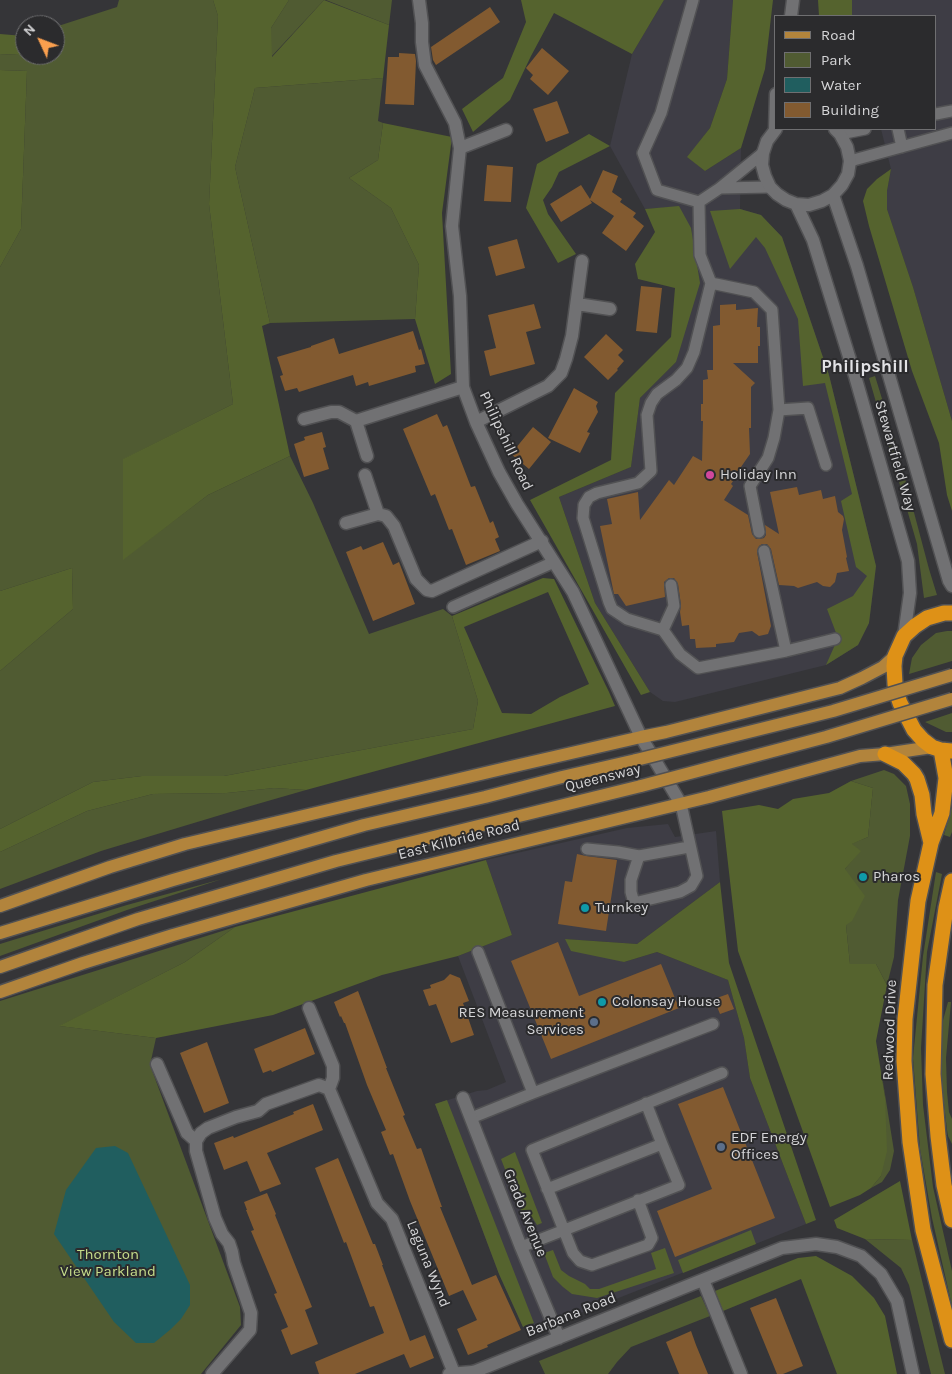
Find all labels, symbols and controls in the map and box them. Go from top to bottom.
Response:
north arrow [15,15,65,65]
legend [774,15,937,130]
text: N [20,21,39,40]
text: Road [821,26,856,44]
text: Park [821,51,851,69]
text: Water [821,76,861,94]
text: Building [821,101,879,119]
district label: Philipshill [821,356,909,378]
street label: Philipshill Road [475,389,537,493]
street label: Stewartfield Way [871,398,919,514]
place label: Holiday Inn [720,466,797,484]
marker: Holiday Inn [704,469,716,481]
street label: Queensway [563,760,643,796]
street label: East Kilbride Road [396,816,522,864]
place label: Pharos [873,868,920,886]
marker: Pharos [857,871,869,883]
place label: Turnkey [595,899,648,917]
marker: Turnkey [579,902,591,914]
street label: Redwood Drive [879,979,901,1081]
place label: Colonsay House [612,993,720,1011]
marker: Colonsay House [596,996,608,1008]
place label: RES Measurement Services [459,1004,584,1039]
marker: RES Measurement Services [588,1016,600,1028]
place label: EDF Energy Offices [731,1129,807,1164]
marker: EDF Energy Offices [715,1141,727,1153]
street label: Grado Avenue [499,1166,551,1260]
street label: Laguna Wynd [402,1218,454,1310]
park label: Thornton View Parkland [60,1246,156,1281]
street label: Barbana Road [523,1289,619,1341]

